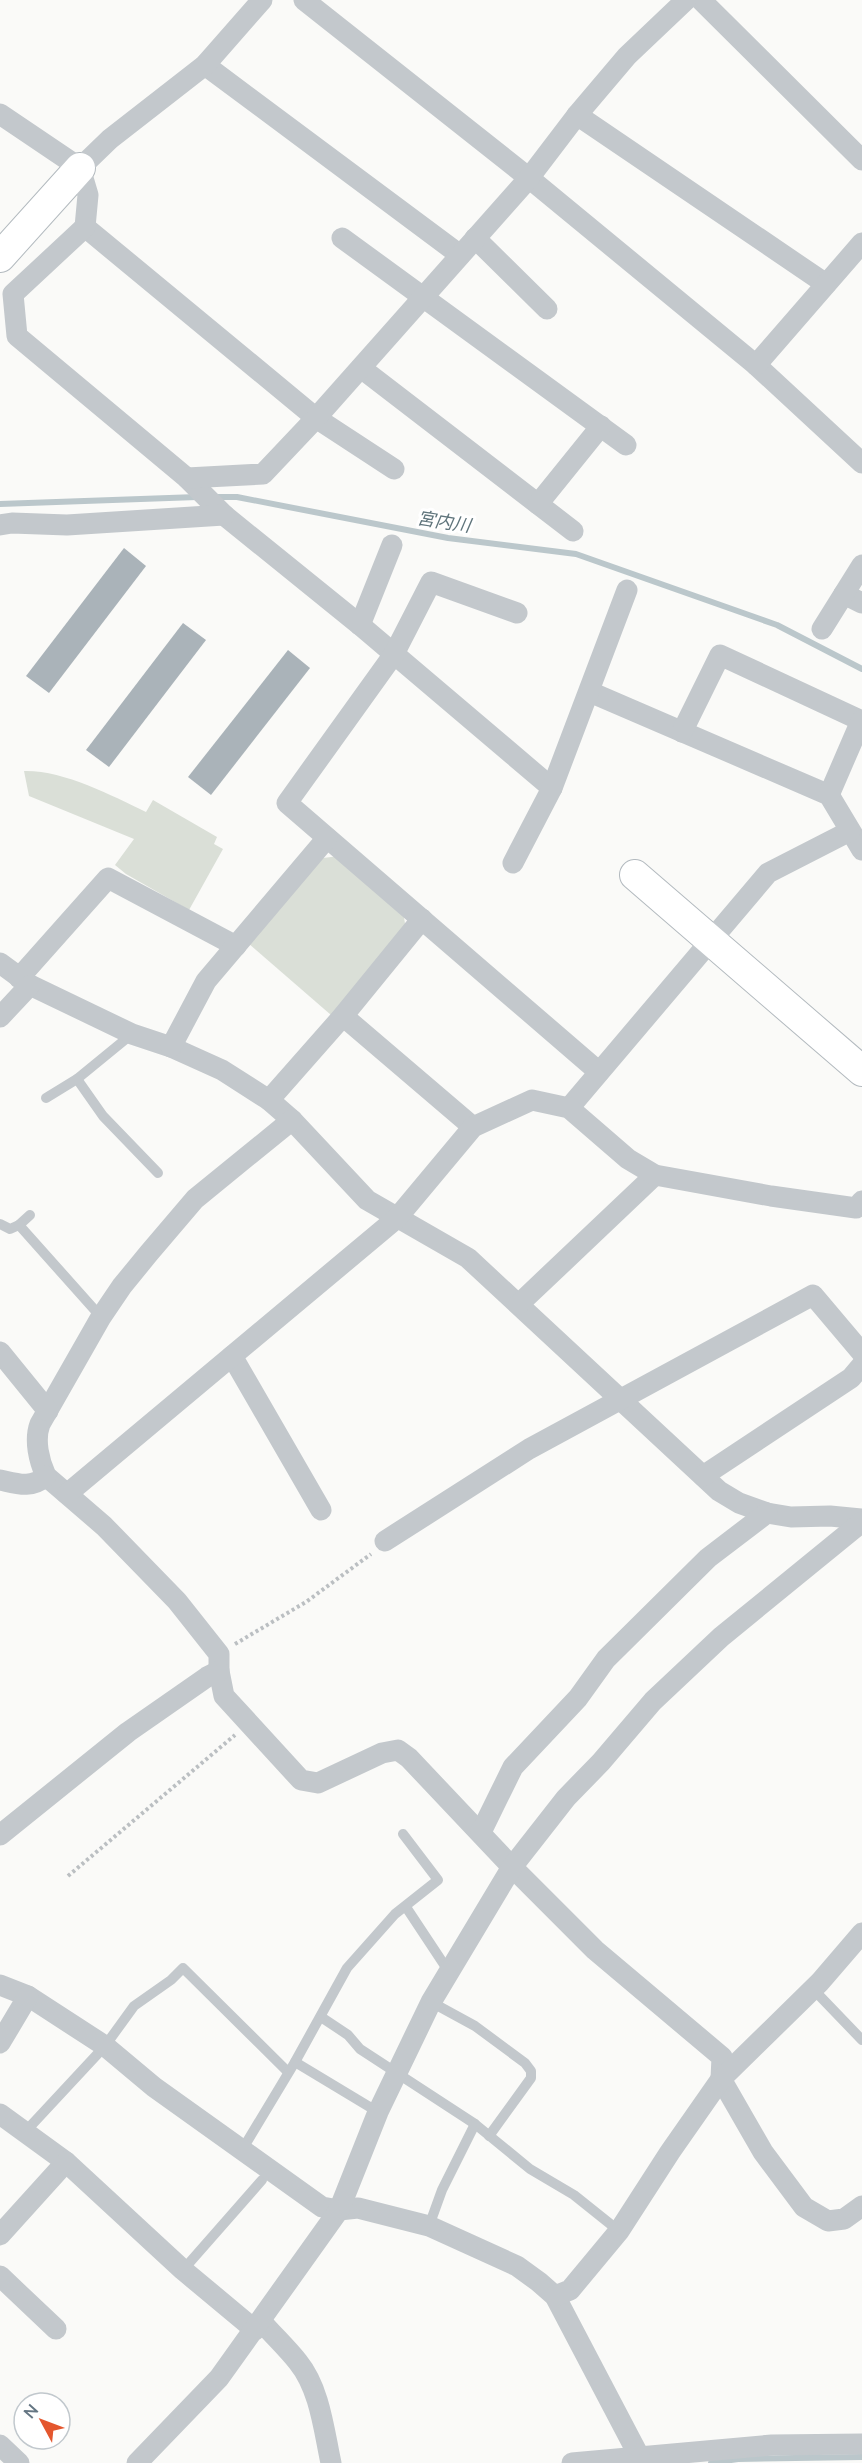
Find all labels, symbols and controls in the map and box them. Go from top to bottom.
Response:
water label: 宮内川 [416,506,474,536]
north arrow [12,2391,72,2451]
text: N [19,2400,42,2422]

